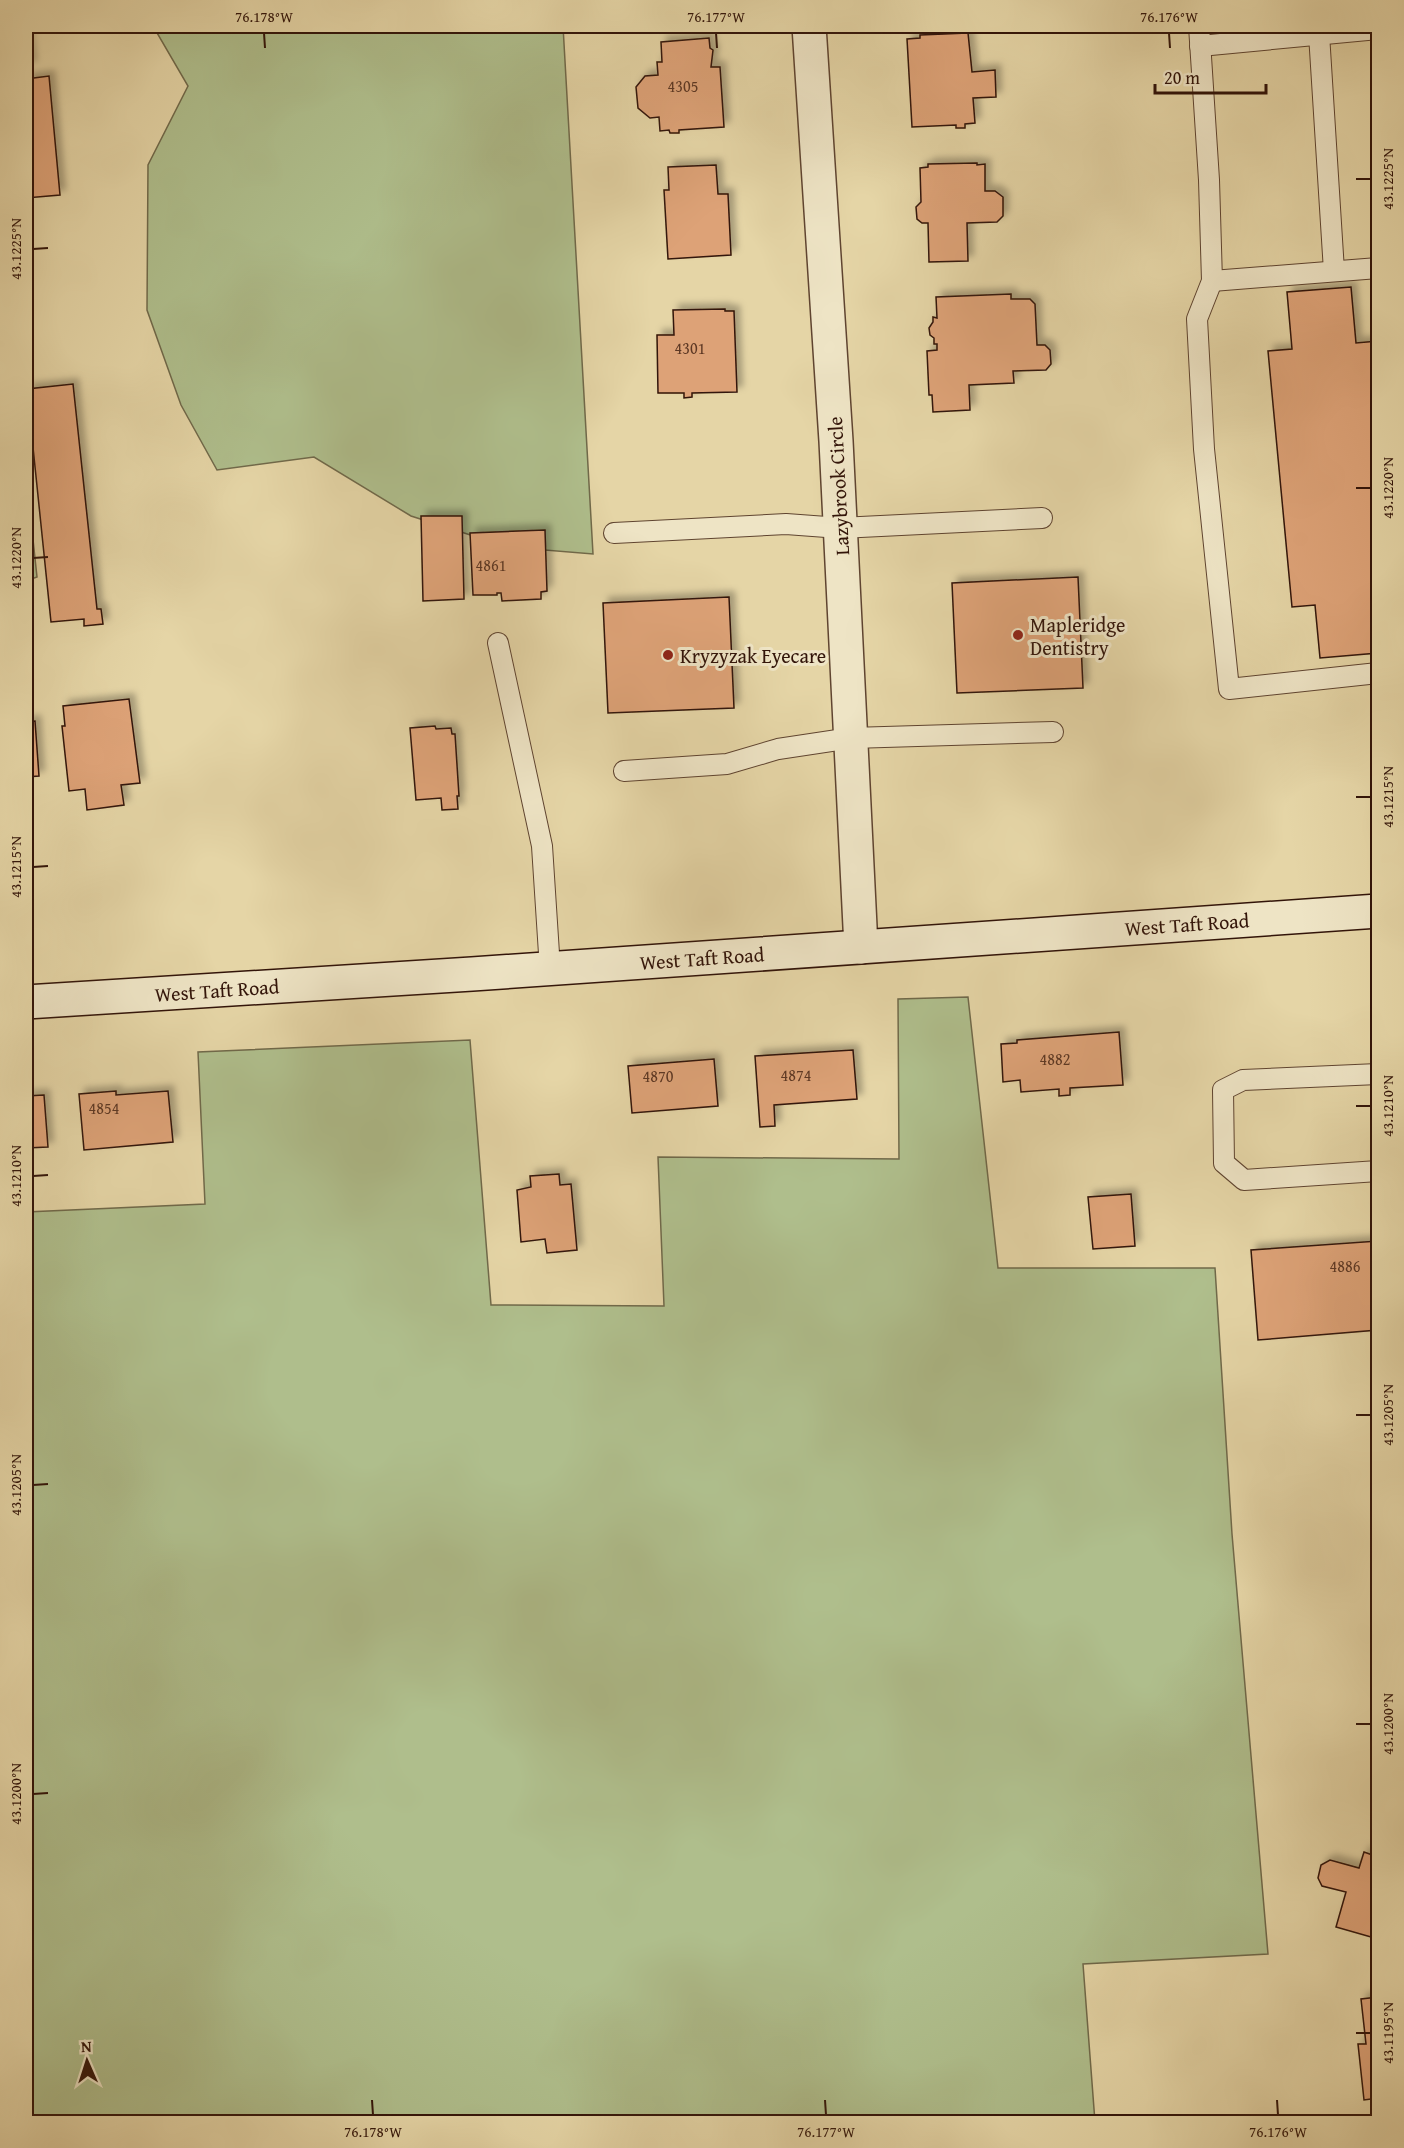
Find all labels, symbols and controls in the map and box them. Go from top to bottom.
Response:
text: 76.178°W [235,6,293,27]
text: 76.177°W [687,6,745,27]
text: 76.176°W [1140,6,1198,27]
scale bar [1155,57,1266,95]
text: 20 m [1164,64,1200,91]
house number: 4305 [668,74,698,98]
text: 43.1225°N [1377,148,1398,210]
text: 43.1225°N [5,218,26,280]
house number: 4301 [675,336,705,360]
street label: Lazybrook Circle [820,416,856,556]
text: 43.1220°N [1377,457,1398,519]
text: 43.1220°N [5,527,26,589]
house number: 4861 [476,553,506,577]
place label: Mapleridge Dentistry [1030,610,1126,662]
marker: Mapleridge Dentistry [1011,628,1025,642]
place label: Kryzyzak Eyecare [680,641,826,670]
marker: Kryzyzak Eyecare [661,648,675,662]
text: 43.1215°N [1377,766,1398,828]
text: 43.1215°N [5,836,26,898]
street label: West Taft Road [1124,905,1250,943]
street label: West Taft Road [639,939,765,977]
street label: West Taft Road [154,971,280,1009]
house number: 4882 [1040,1047,1070,1071]
house number: 4874 [781,1063,812,1087]
house number: 4870 [643,1064,674,1088]
text: 43.1210°N [1377,1075,1398,1137]
house number: 4854 [89,1096,120,1120]
text: 43.1210°N [5,1145,26,1207]
house number: 4886 [1330,1254,1361,1278]
text: 43.1205°N [1377,1384,1398,1446]
text: 43.1205°N [5,1454,26,1516]
text: 43.1200°N [1377,1693,1398,1755]
text: 43.1200°N [5,1763,26,1825]
text: 43.1195°N [1377,2002,1398,2064]
north arrow [57,2031,117,2091]
text: N [80,2034,92,2058]
text: 76.178°W [344,2121,402,2142]
text: 76.177°W [797,2121,855,2142]
text: 76.176°W [1249,2121,1307,2142]

